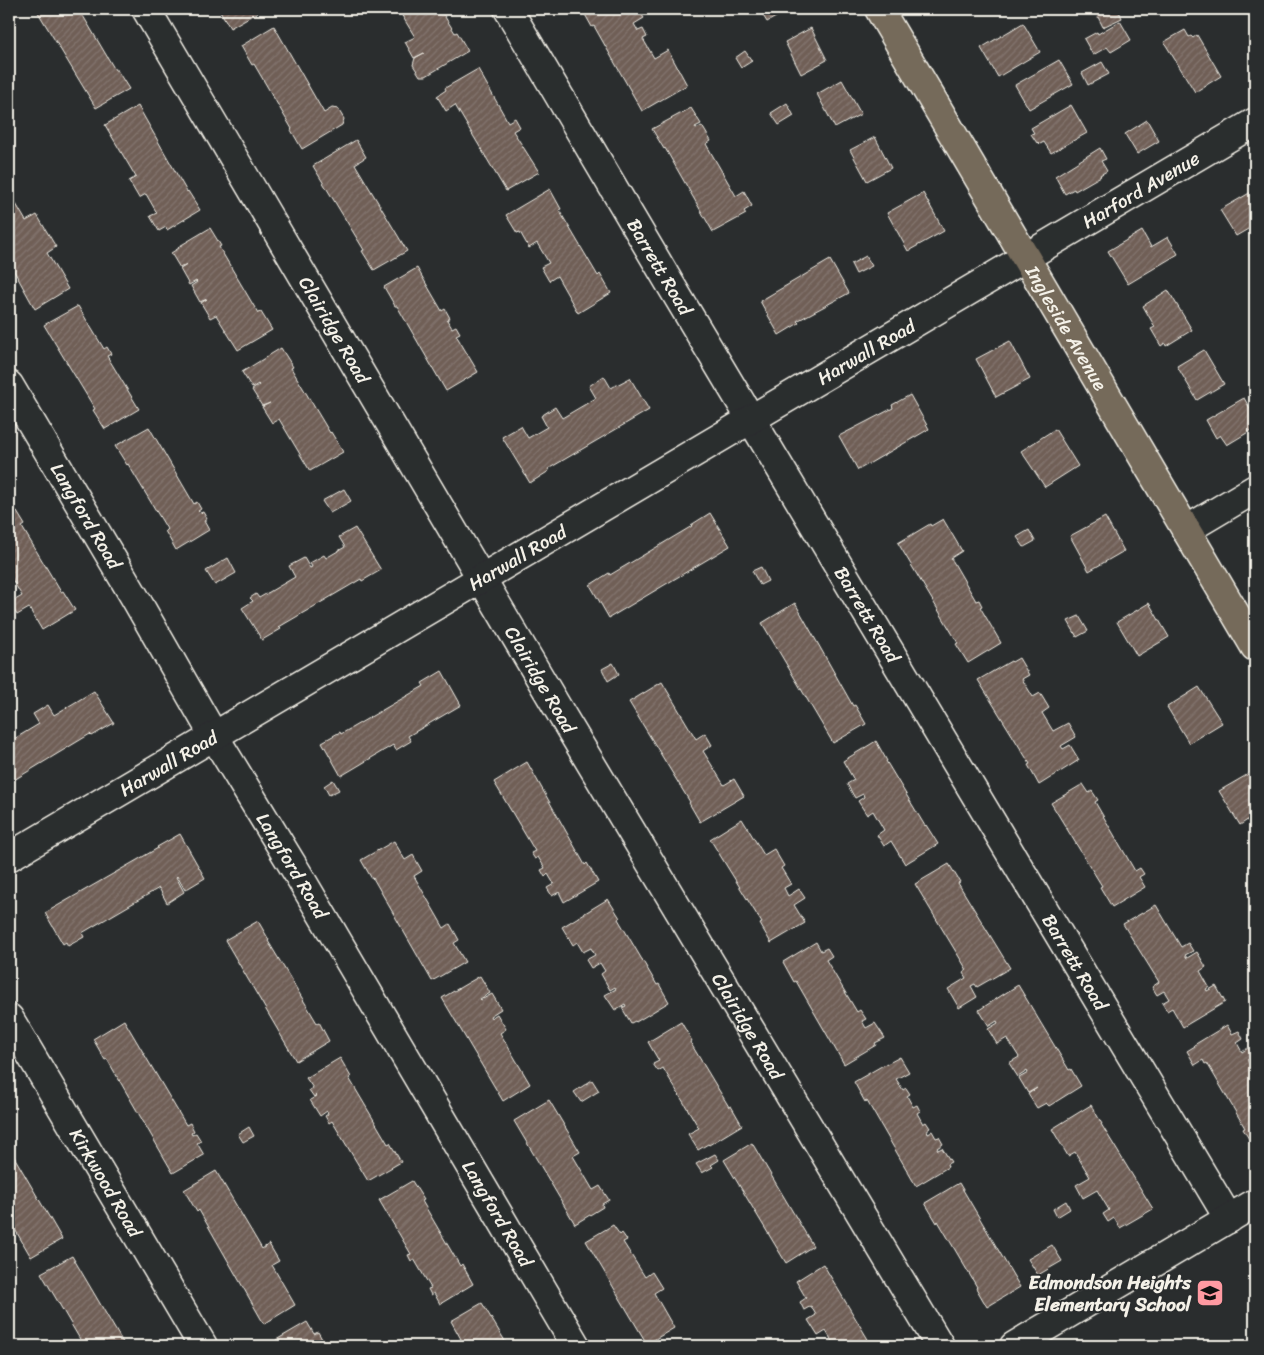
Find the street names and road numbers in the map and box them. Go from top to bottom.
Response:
street label: Harford Avenue [1076,142,1207,238]
street label: Barrett Road [618,212,702,323]
street label: Ingleside Avenue [1016,258,1117,397]
street label: Clairidge Road [290,270,380,391]
street label: Harwall Road [811,309,923,394]
street label: Langford Road [41,456,132,577]
street label: Harwall Road [462,515,574,600]
street label: Barrett Road [825,560,910,671]
street label: Clairidge Road [496,619,586,741]
street label: Harwall Road [113,721,225,806]
street label: Langford Road [247,806,338,927]
street label: Barrett Road [1033,907,1118,1019]
street label: Clairidge Road [703,966,793,1087]
street label: Kirkwood Road [60,1121,152,1245]
street label: Langford Road [453,1154,543,1275]

